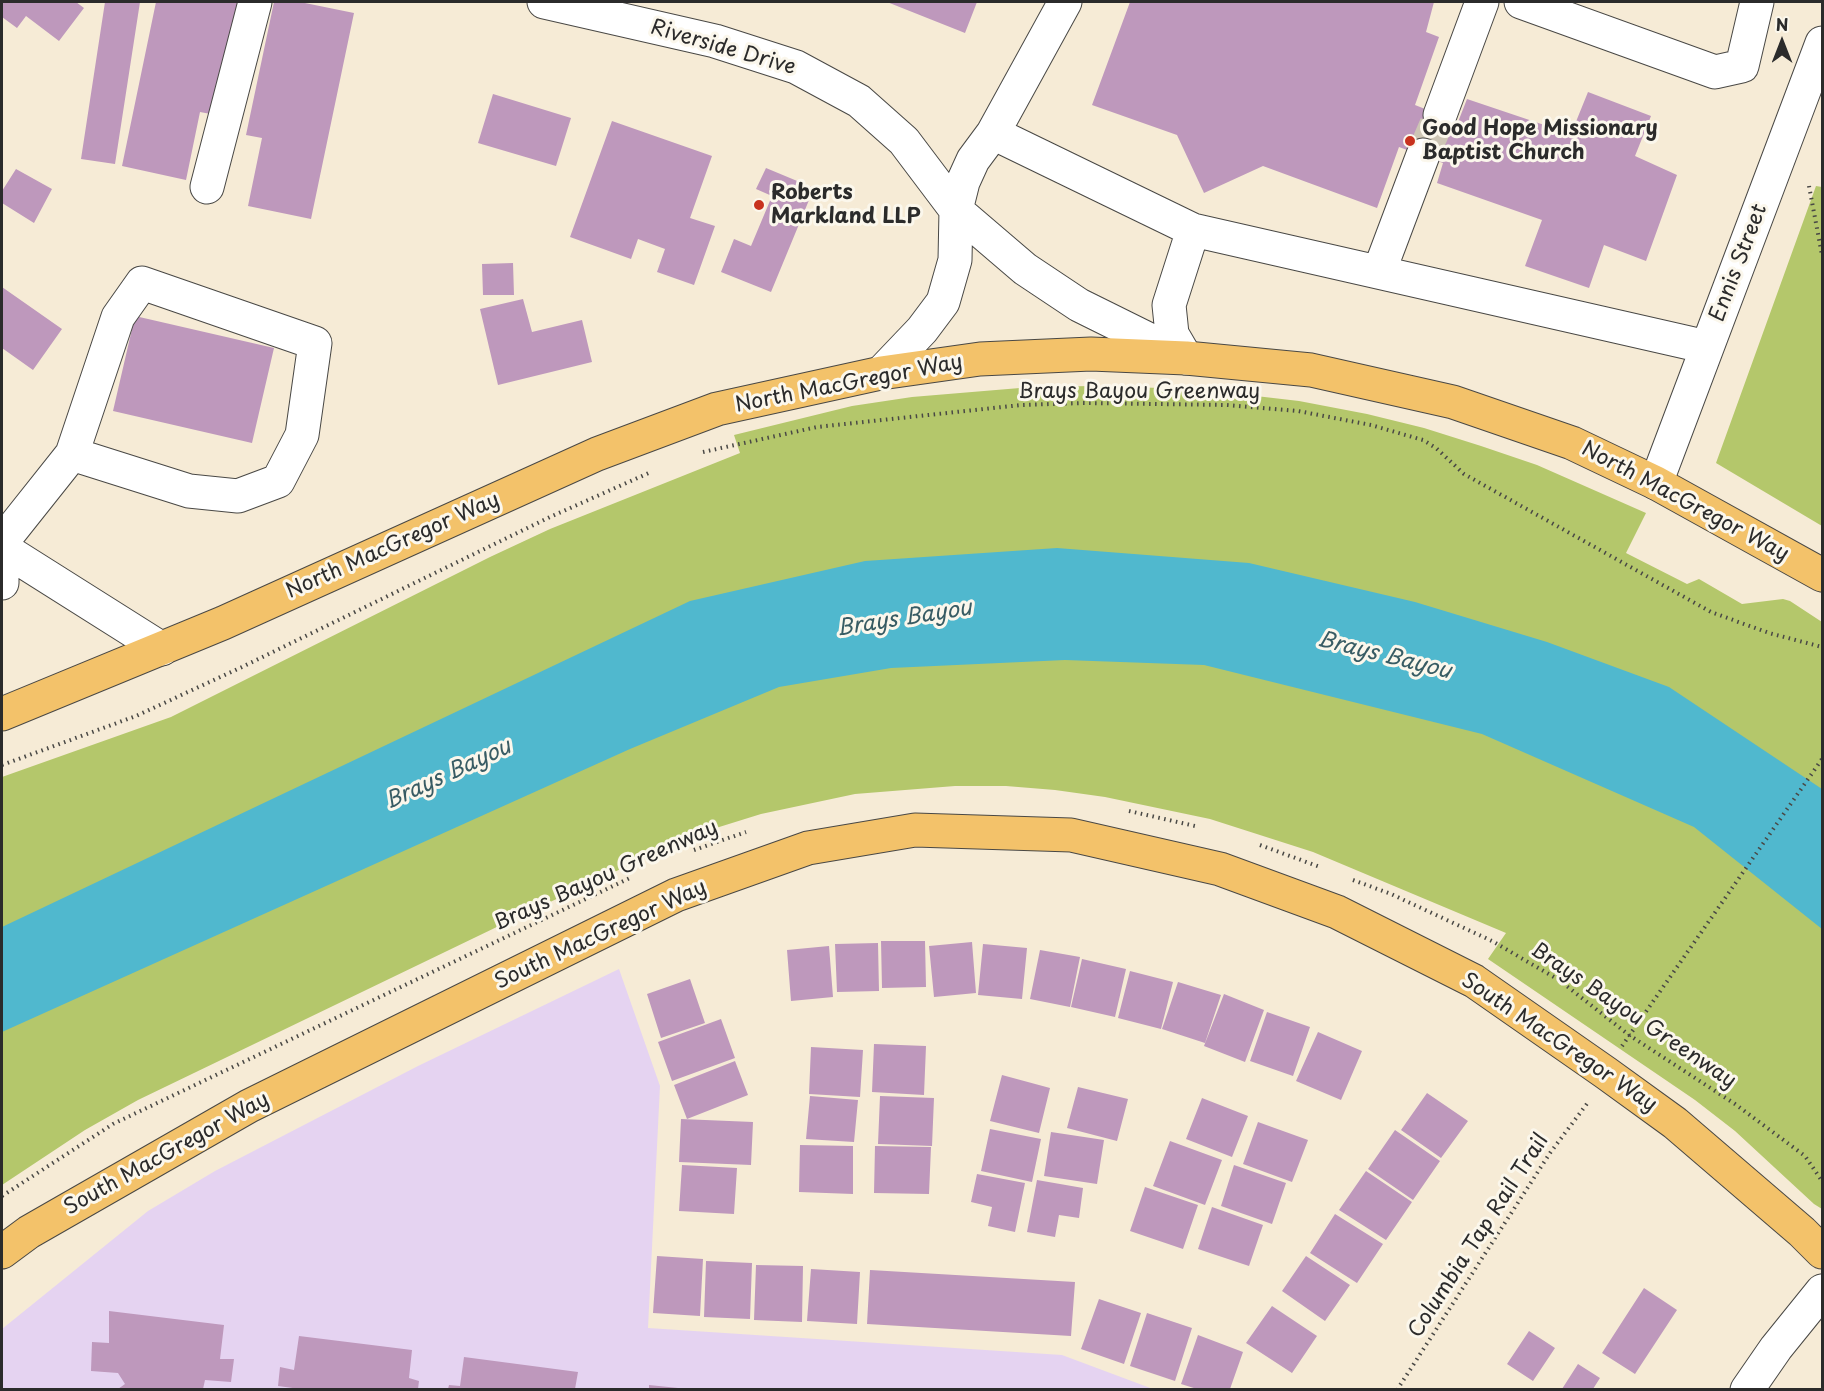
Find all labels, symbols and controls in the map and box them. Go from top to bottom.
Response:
north arrow [1752,12,1812,72]
text: N [1776,12,1788,36]
street label: Riverside Drive [647,15,799,81]
place label: Good Hope Missionary Baptist Church [1422,116,1658,166]
marker: Good Hope Missionary Baptist Church [1403,134,1417,148]
place label: Roberts Markland LLP [771,180,920,230]
marker: Roberts Markland LLP [752,198,766,212]
street label: Ennis Street [1705,201,1773,325]
street label: North MacGregor Way [733,350,965,418]
street label: Brays Bayou Greenway [1018,379,1260,405]
street label: North MacGregor Way [1577,437,1793,567]
street label: North MacGregor Way [282,487,504,605]
water label: Brays Bayou [834,595,974,643]
water label: Brays Bayou [1315,627,1453,685]
water label: Brays Bayou [381,734,515,816]
street label: Brays Bayou Greenway [490,815,722,937]
street label: South MacGregor Way [491,875,711,995]
street label: Brays Bayou Greenway [1526,938,1740,1094]
street label: South MacGregor Way [1456,968,1662,1118]
street label: South MacGregor Way [60,1087,274,1221]
street label: Columbia Tap Rail Trail [1404,1129,1554,1343]

